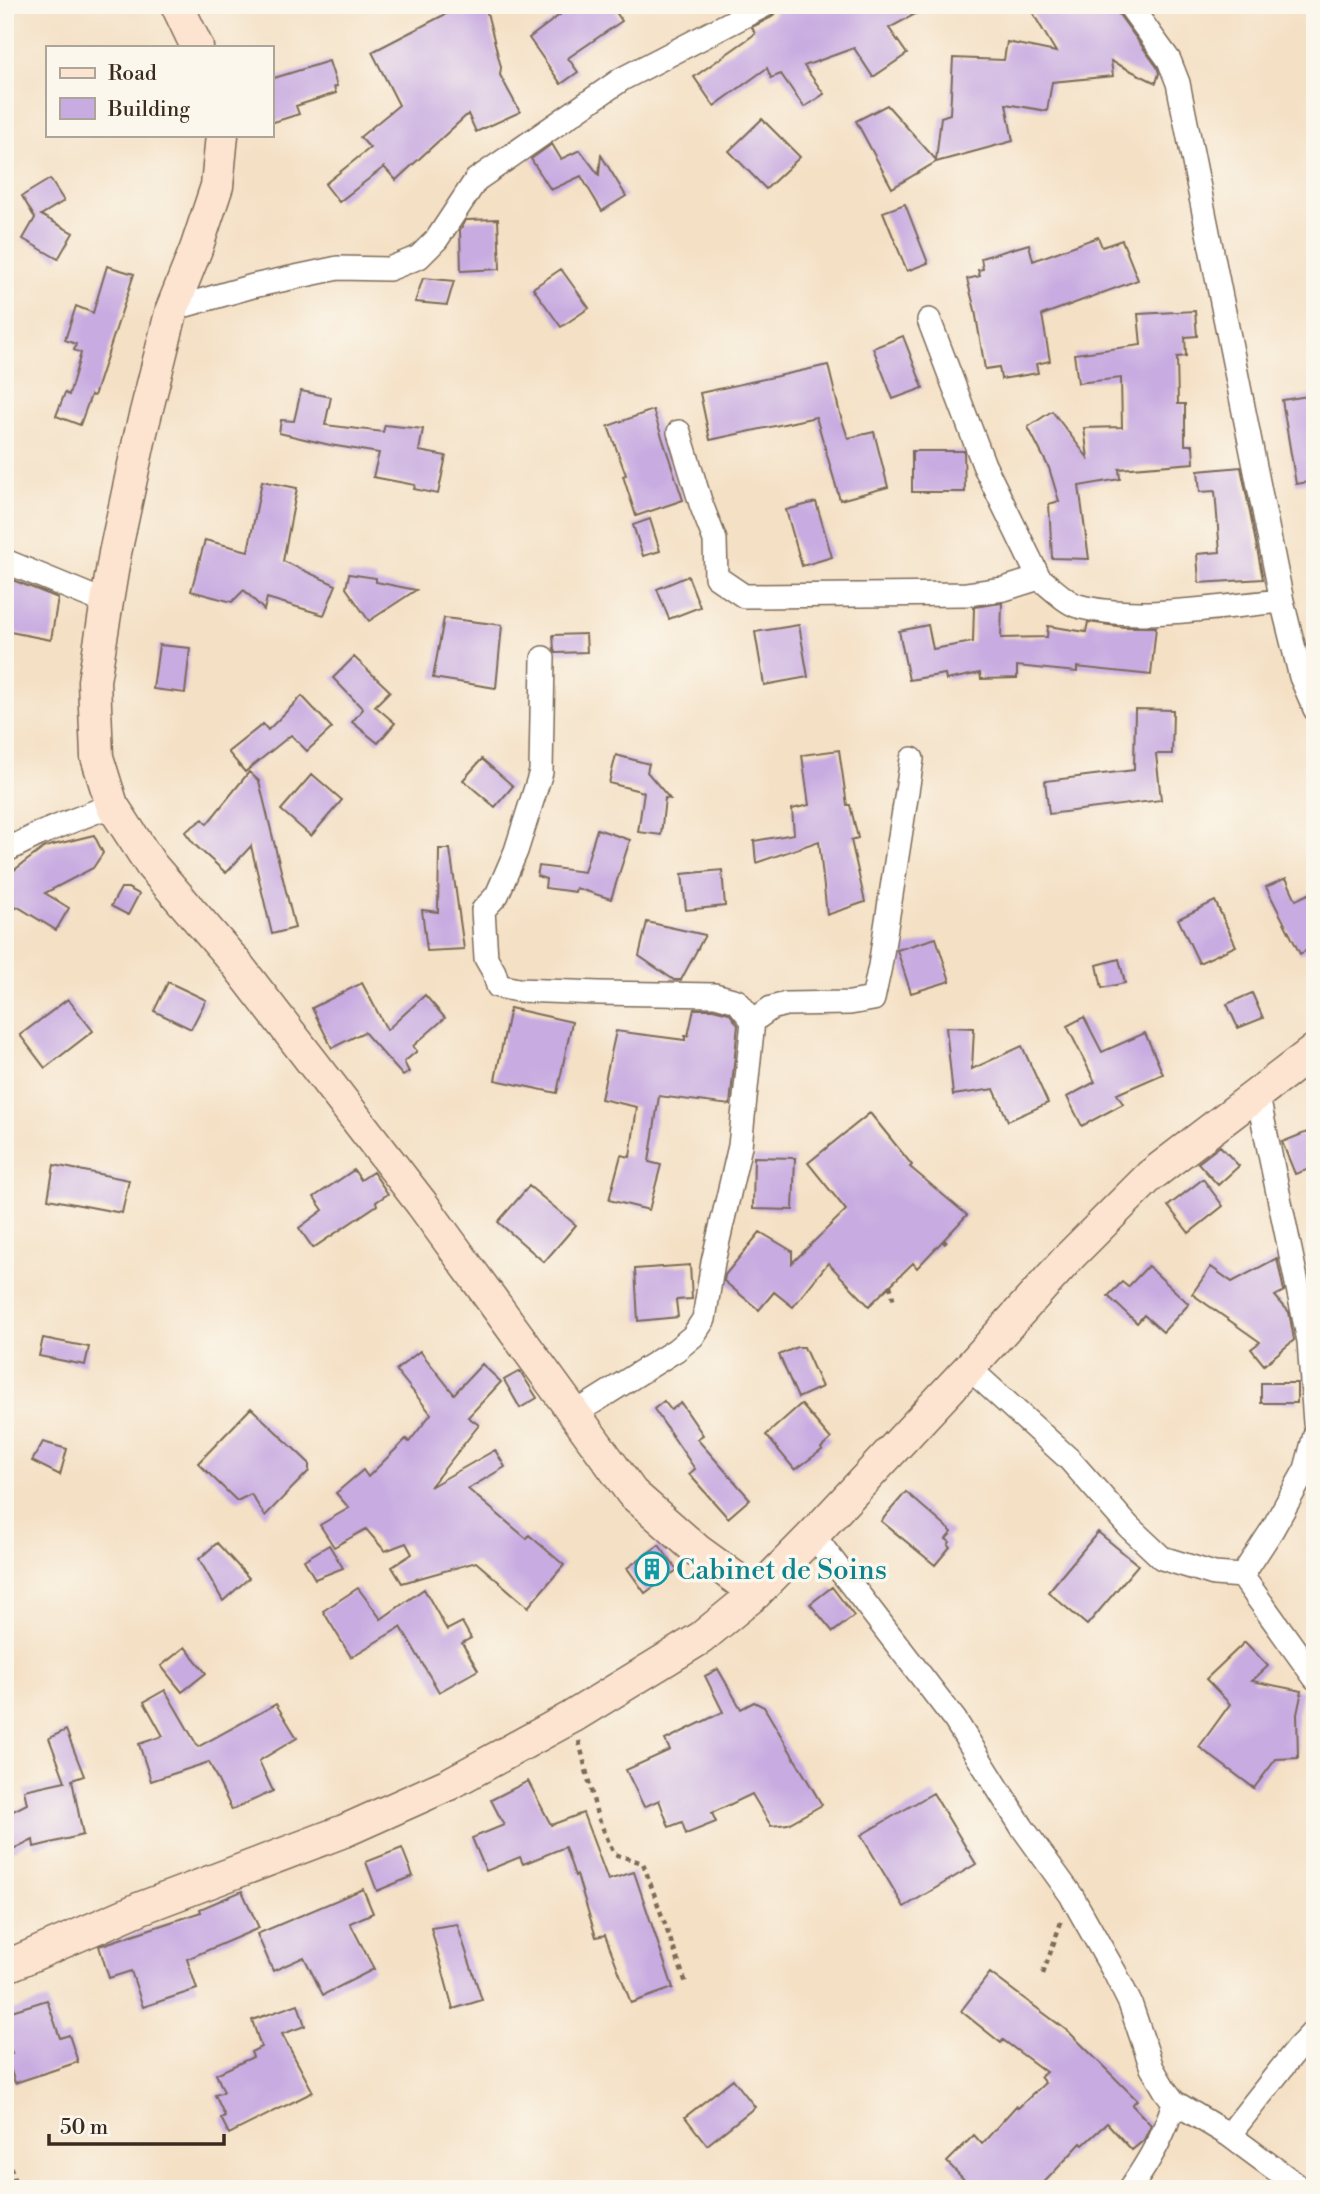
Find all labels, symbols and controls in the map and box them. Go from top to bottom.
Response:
legend [46,46,273,136]
text: Road [108,61,157,87]
text: Building [107,97,190,123]
building icon: Cabinet de Soins [633,1550,671,1588]
place label: Cabinet de Soins [676,1553,887,1588]
scale bar [49,2103,224,2147]
text: 50 m [60,2115,108,2141]

